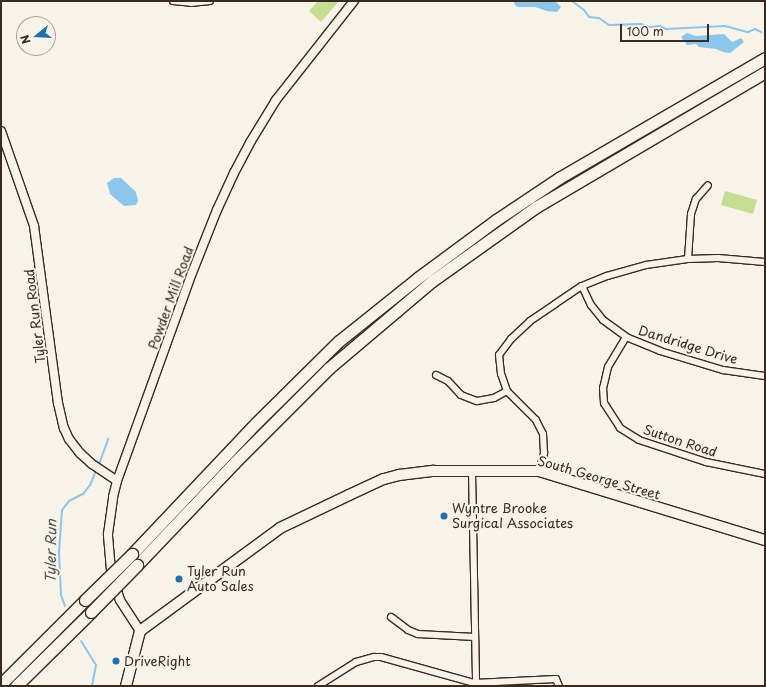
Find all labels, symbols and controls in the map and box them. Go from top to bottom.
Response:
north arrow [16,16,56,56]
scale bar [622,16,711,42]
text: 100 m [627,22,664,40]
text: N [16,33,34,46]
street label: Powder Mill Road [145,245,197,351]
street label: Tyler Run Road [21,268,49,364]
street label: Dandridge Drive [636,322,740,368]
street label: Sutton Road [641,422,719,460]
street label: South George Street [535,453,663,503]
place label: Wyntre Brooke Surgical Associates [452,501,573,532]
marker: Wyntre Brooke Surgical Associates [439,511,449,521]
water label: Tyler Run [42,519,60,583]
place label: Tyler Run Auto Sales [187,564,255,595]
marker: Tyler Run Auto Sales [174,574,184,584]
place label: DriveRight [124,653,191,669]
marker: DriveRight [111,656,121,666]

